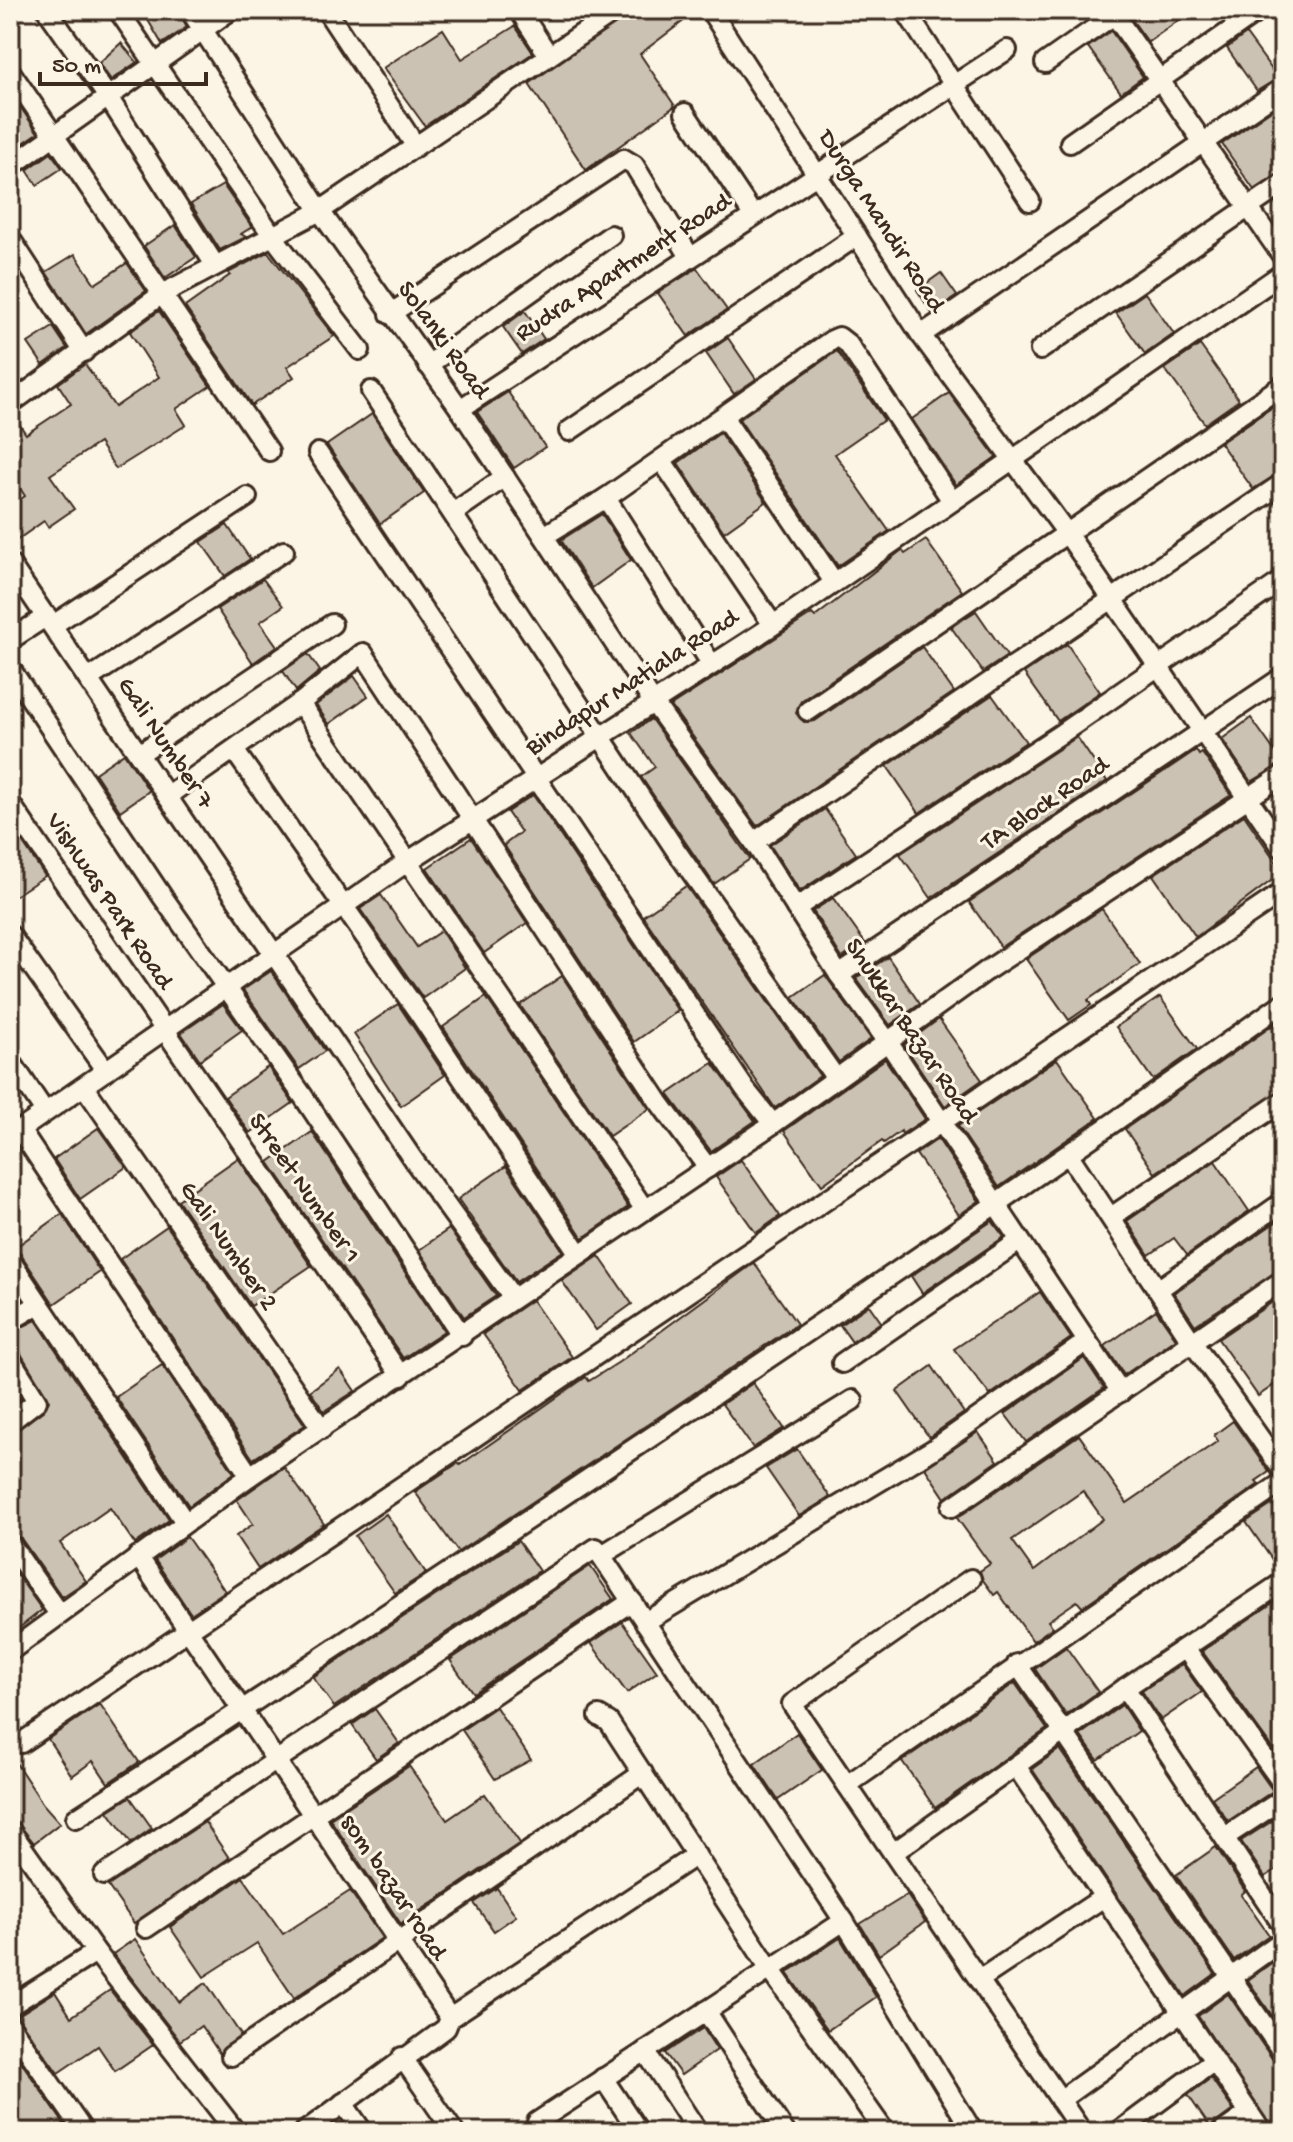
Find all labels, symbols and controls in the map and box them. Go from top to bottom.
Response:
scale bar [40,36,206,86]
text: 50 m [52,53,101,82]
street label: Durga Mandir Road [808,123,952,321]
street label: Rudra Apartment Road [510,187,739,350]
street label: Solanki Road [389,276,496,407]
street label: Bindapur Matiala Road [520,603,747,765]
street label: Gali Number 7 [109,672,220,817]
street label: TA Block Road [975,750,1117,860]
street label: Vishwas Park Road [37,807,180,998]
street label: Shukkar Bazar Road [836,933,985,1132]
street label: Street Number 1 [240,1108,366,1270]
street label: Gali Number 2 [171,1176,283,1318]
street label: som bazar road [332,1809,453,1968]

